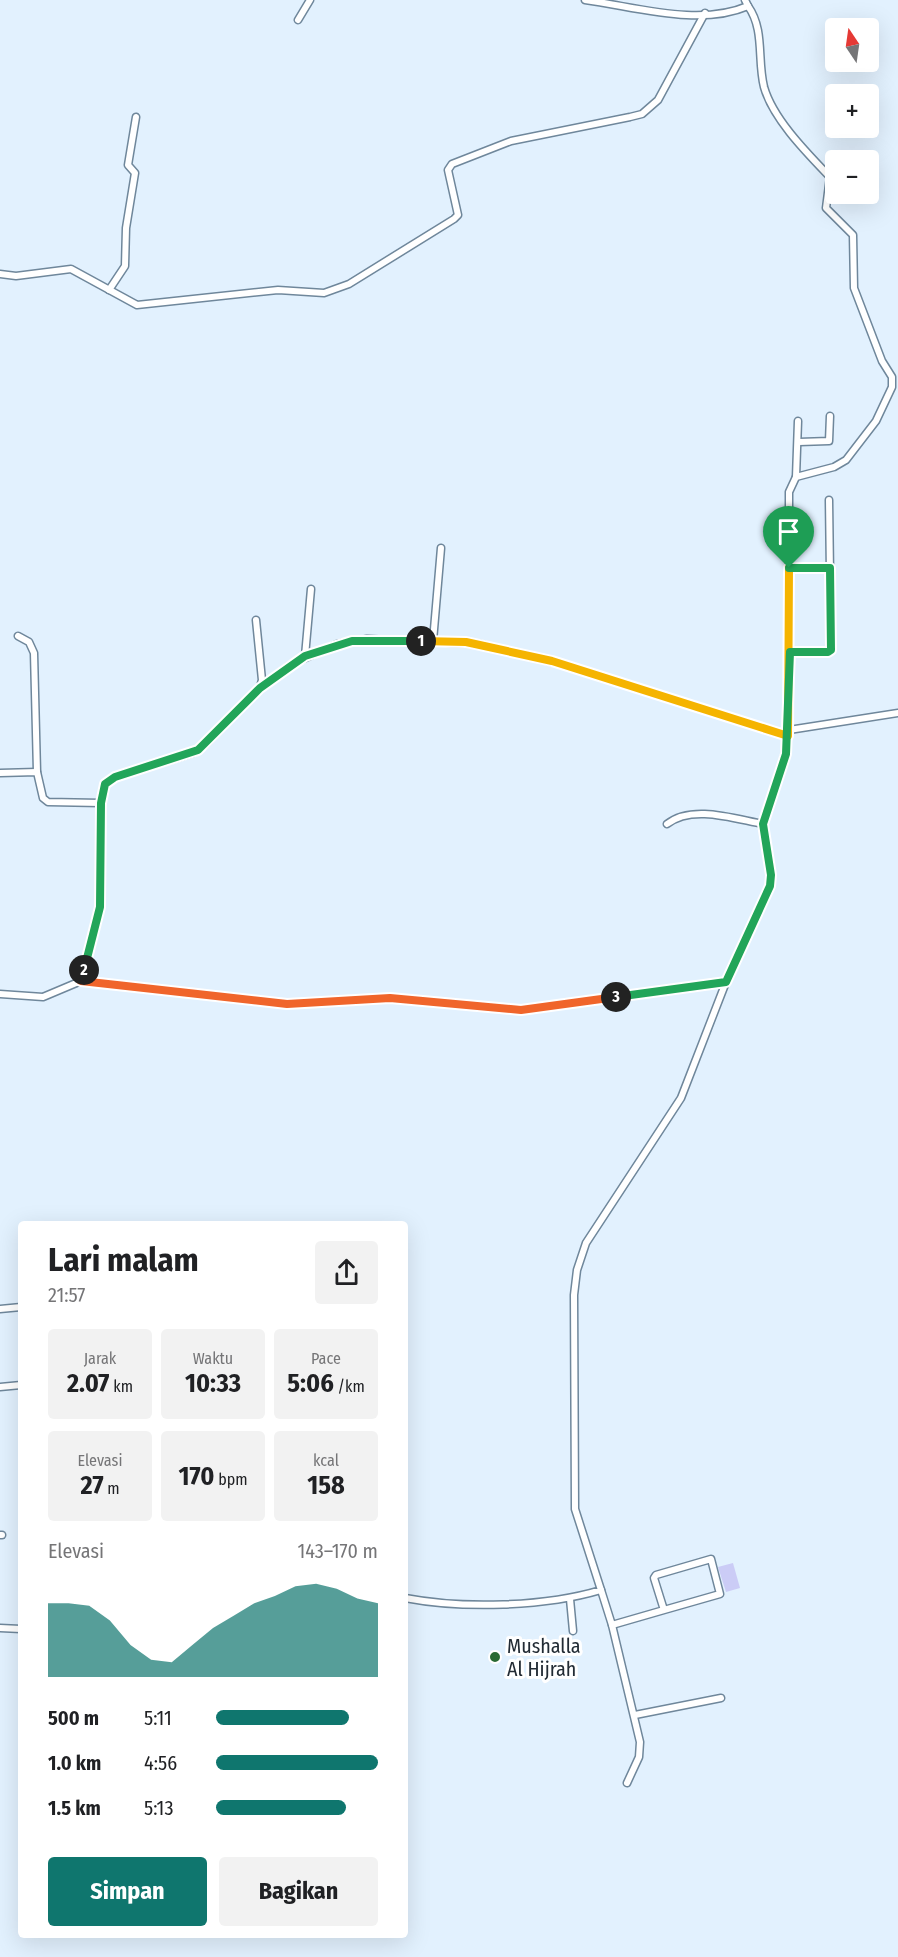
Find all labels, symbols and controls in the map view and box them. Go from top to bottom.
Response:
north arrow [825,18,879,72]
map controls [825,18,879,204]
button: + [825,84,879,138]
button: − [825,150,879,204]
pin [763,506,814,568]
icon: arrive [772,515,805,548]
pin: 1 [406,626,436,656]
text: 1 [418,631,424,650]
pin: 2 [69,955,99,985]
text: 2 [80,960,88,979]
pin: 3 [601,982,631,1012]
text: 3 [612,987,620,1006]
text: Lari malam [48,1240,199,1280]
button: share [315,1241,378,1304]
text: 21:57 [48,1283,85,1307]
text: Jarak [84,1349,116,1368]
text: Waktu [193,1349,233,1368]
text: Pace [311,1349,341,1368]
text: 2.07 [67,1368,109,1399]
text: 10:33 [185,1368,241,1399]
text: 5:06 [287,1368,334,1399]
text: km [109,1377,133,1396]
text: /km [334,1377,365,1396]
text: Elevasi [78,1451,122,1470]
text: kcal [313,1451,339,1470]
text: 170 [178,1461,214,1492]
text: 27 [80,1470,103,1501]
text: bpm [214,1470,248,1489]
text: 158 [307,1470,345,1501]
text: m [103,1479,120,1498]
text: Elevasi [48,1539,104,1563]
text: 143–170 m [298,1539,378,1563]
place label: Mushalla Al Hijrah [507,1634,581,1681]
marker: Mushalla Al Hijrah [488,1650,502,1664]
text: 500 m [48,1706,99,1730]
text: 5:11 [144,1706,172,1730]
text: 1.0 km [48,1751,101,1775]
text: 4:56 [144,1751,177,1775]
text: 1.5 km [48,1796,101,1820]
text: 5:13 [144,1796,173,1820]
button: Simpan [48,1857,207,1926]
button: Bagikan [219,1857,378,1926]

